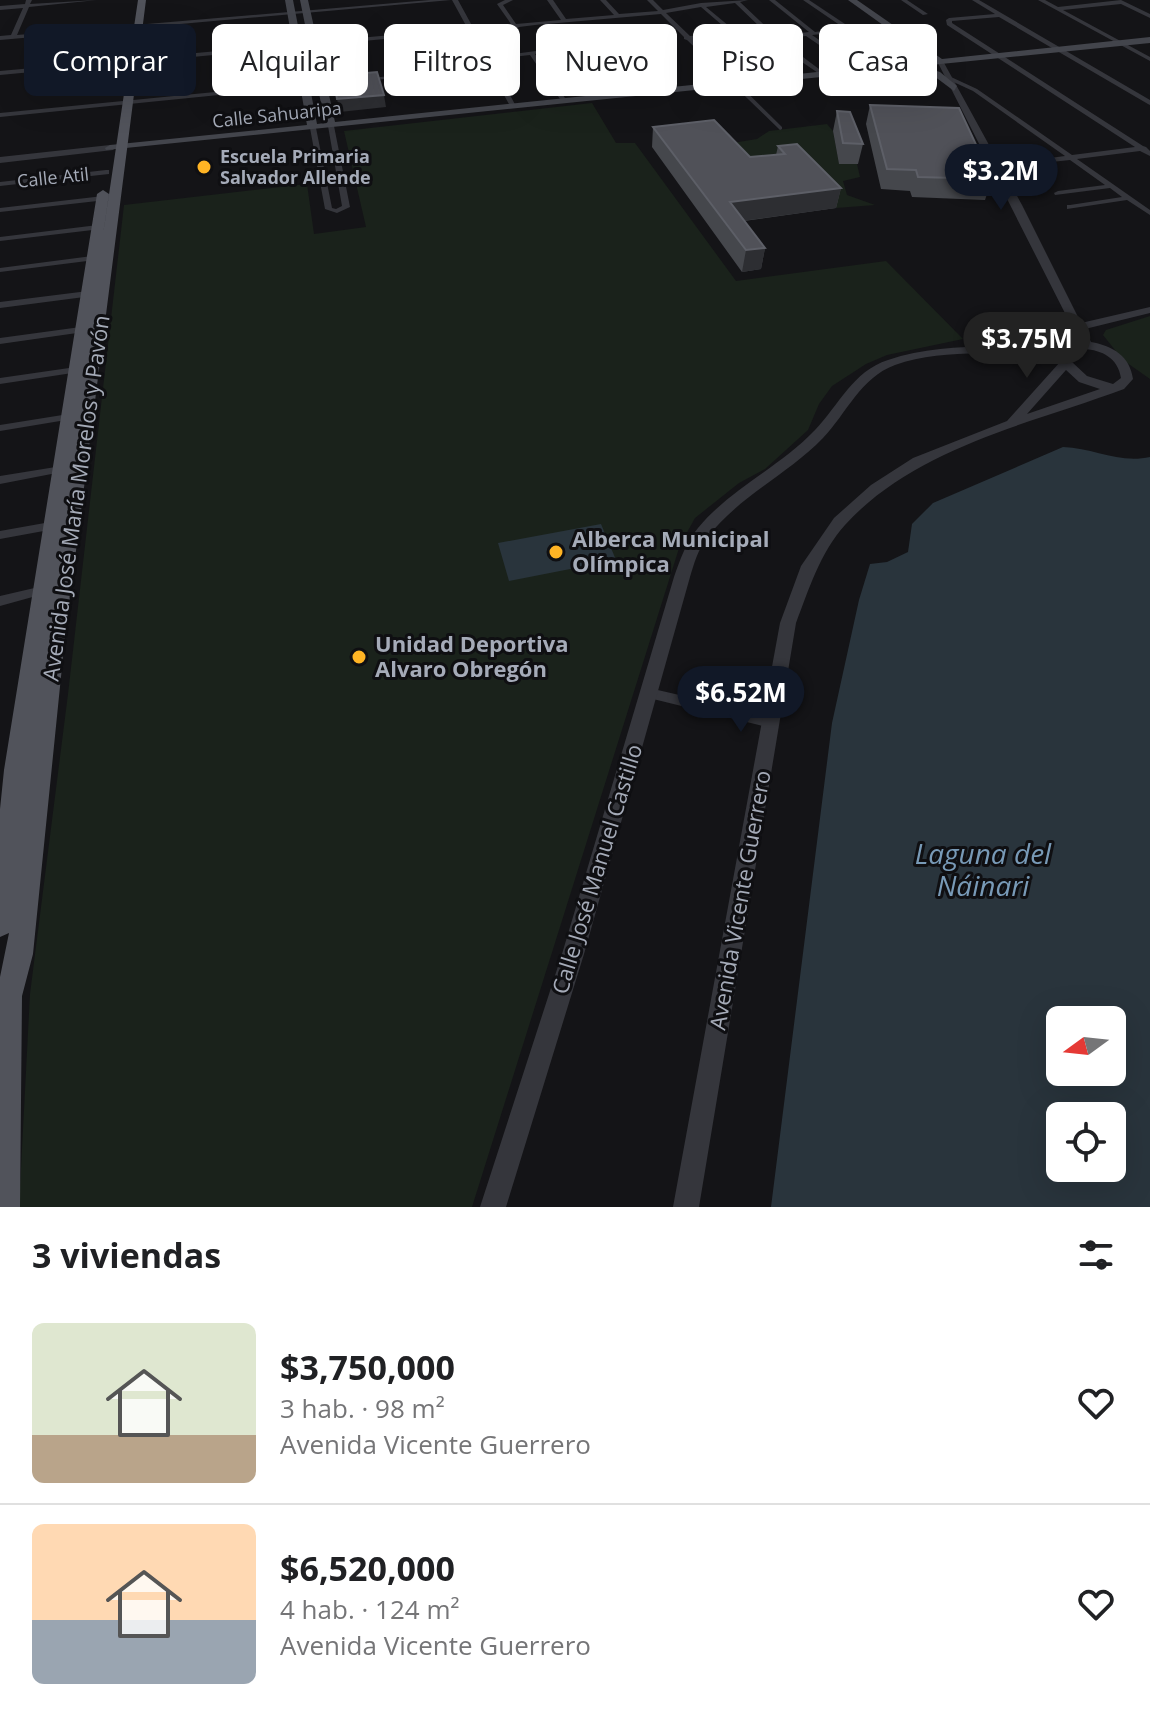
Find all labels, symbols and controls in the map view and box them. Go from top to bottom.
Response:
chip: Comprar [24,24,196,96]
chip: Alquilar [212,24,368,96]
chip: Filtros [384,24,520,96]
chip: Nuevo [536,24,677,96]
chip: Piso [693,24,803,96]
chip: Casa [819,24,937,96]
street label: Calle Sahuaripa [211,95,343,133]
place label: Escuela Primaria Salvador Allende [220,144,371,189]
pin: $3.2M [945,144,1057,212]
text: $3.2M [963,152,1039,188]
marker: Escuela Primaria Salvador Allende [195,158,213,176]
street label: Calle Atil [16,161,90,193]
pin: $3.75M [962,312,1092,380]
street label: Avenida José María Morelos y Pavón [34,313,116,683]
text: $3.75M [981,320,1073,356]
place label: Alberca Municipal Olímpica [572,523,769,578]
marker: Alberca Municipal Olímpica [547,543,565,561]
place label: Unidad Deportiva Alvaro Obregón [375,628,569,683]
marker: Unidad Deportiva Alvaro Obregón [350,648,368,666]
pin: $6.52M [676,666,806,734]
text: $6.52M [695,674,787,710]
street label: Calle José Manuel Castillo [544,740,648,997]
street label: Avenida Vicente Guerrero [701,768,777,1032]
water label: Laguna del Náinari [915,834,1052,904]
north arrow [1046,1006,1126,1086]
map controls [1046,1006,1126,1182]
button: locate [1046,1102,1126,1182]
text: 3 viviendas [32,1232,221,1278]
icon: filters [1074,1233,1118,1277]
text: $3,750,000 [280,1344,455,1390]
icon: home [96,1355,192,1451]
icon: heart [1074,1381,1118,1425]
text: 3 hab. · 98 m² [280,1390,445,1426]
text: Avenida Vicente Guerrero [280,1426,591,1462]
text: $6,520,000 [280,1545,455,1591]
icon: home [96,1556,192,1652]
icon: heart [1074,1582,1118,1626]
text: 4 hab. · 124 m² [280,1591,460,1627]
text: Avenida Vicente Guerrero [280,1627,591,1663]

